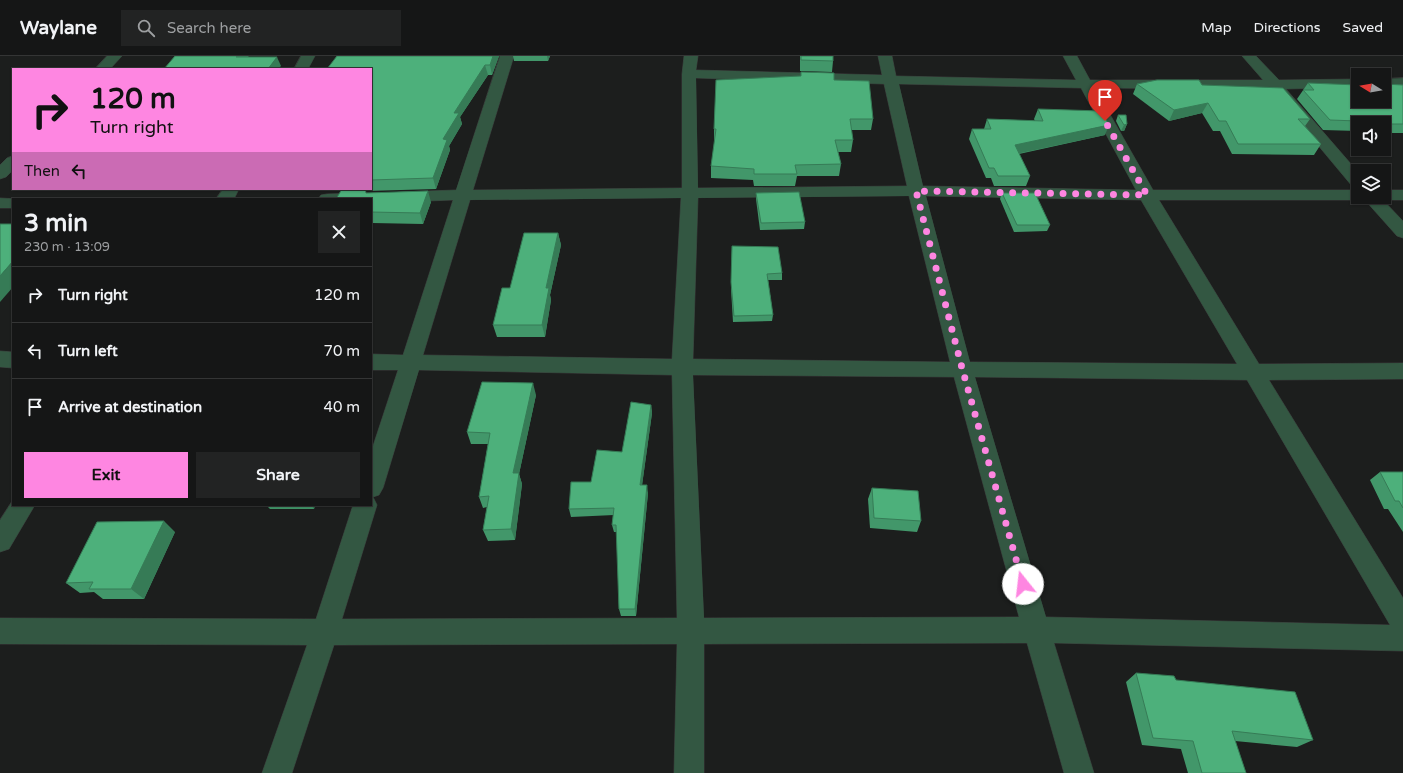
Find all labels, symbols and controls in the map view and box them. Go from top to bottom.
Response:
search box [121,10,401,46]
text: Waylane [20,17,97,39]
icon: search [135,17,157,39]
text: Search here [167,19,251,37]
text: Map [1201,19,1232,36]
text: Directions [1254,19,1321,36]
text: Saved [1343,19,1383,36]
north arrow [1351,68,1391,108]
map controls [1351,68,1391,204]
pin [1088,80,1122,121]
text: 120 m [90,82,176,116]
icon: right [24,84,76,136]
icon: arrive [1094,86,1116,108]
text: Turn right [90,116,174,138]
button: sound [1351,116,1391,156]
icon: left [68,160,90,182]
text: Then [24,162,60,180]
button: layers [1351,164,1391,204]
text: 3 min [24,209,88,238]
button: close [318,211,360,253]
text: 230 m · 13:09 [24,239,110,255]
icon: right [24,284,46,306]
text: Turn right [58,286,128,304]
text: 120 m [314,286,360,304]
icon: left [24,340,46,362]
text: Turn left [58,342,118,360]
text: 70 m [323,342,360,360]
icon: arrive [24,396,46,418]
text: Arrive at destination [58,398,202,416]
text: 40 m [323,398,360,416]
button: Exit [24,452,188,498]
button: Share [196,452,360,498]
position arrow [1002,563,1044,605]

